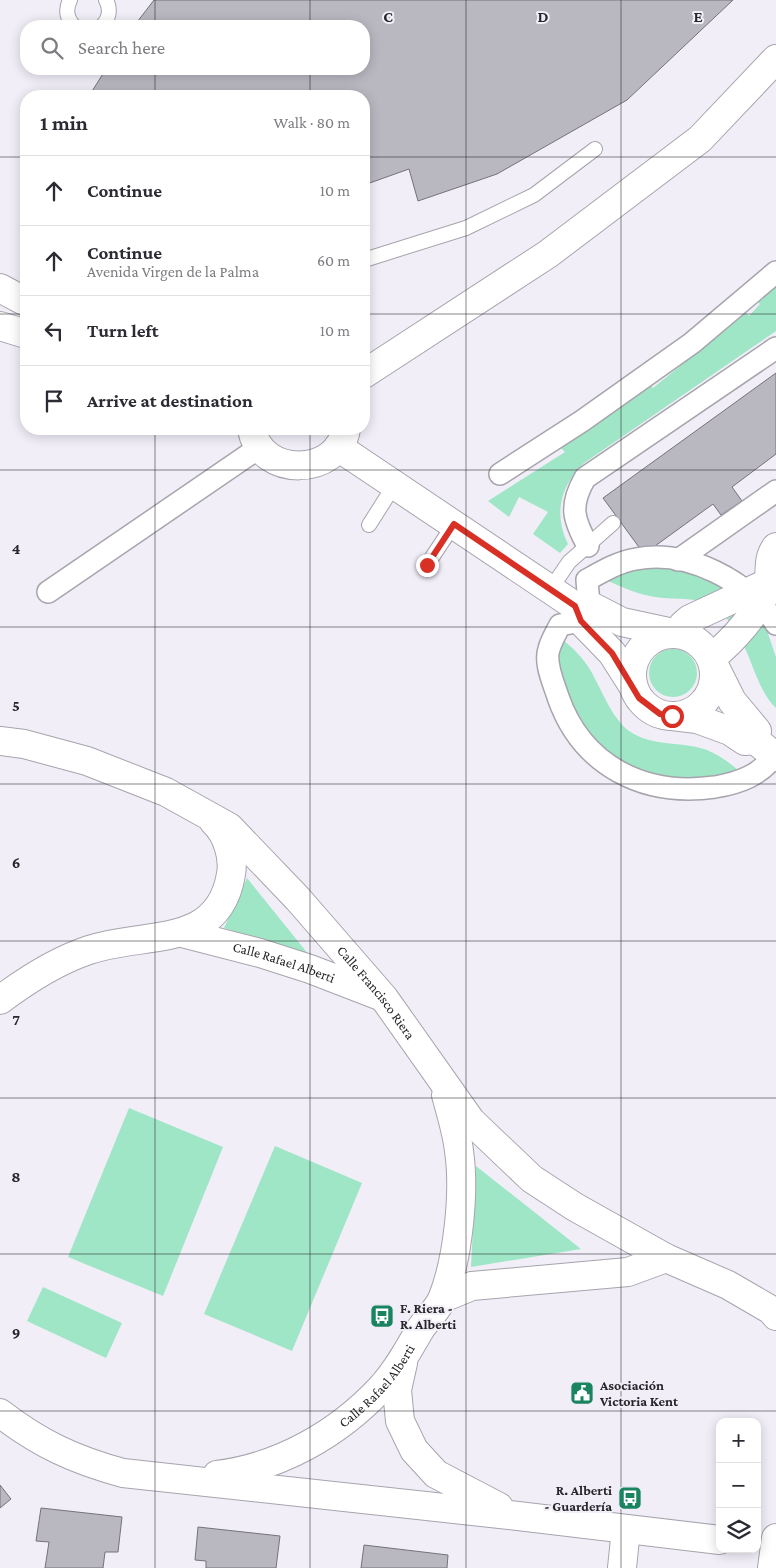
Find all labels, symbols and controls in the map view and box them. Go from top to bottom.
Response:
text: C [383,8,393,25]
text: D [537,8,549,25]
text: E [693,8,703,25]
search box [20,20,370,75]
icon: search [38,34,66,62]
text: Search here [78,37,165,58]
text: 1 min [40,111,88,135]
text: Walk · 80 m [273,114,350,131]
icon: ahead [40,177,68,205]
text: Continue [87,180,162,201]
text: 10 m [320,182,350,199]
text: Continue [87,242,162,263]
icon: ahead [40,247,68,275]
text: 60 m [317,252,350,269]
text: Avenida Virgen de la Palma [87,263,259,280]
icon: left [40,317,68,345]
text: Turn left [87,320,159,341]
text: 10 m [320,322,350,339]
icon: arrive [40,387,68,415]
text: Arrive at destination [87,390,253,411]
text: 4 [12,540,21,557]
route end [416,554,439,577]
text: 5 [12,697,20,714]
route start [661,705,684,728]
text: 6 [12,854,20,871]
street label: Calle Rafael Alberti [231,938,338,986]
street label: Calle Francisco Riera [334,942,419,1043]
text: 7 [12,1011,20,1028]
text: 8 [11,1168,21,1185]
place label: F. Riera - R. Alberti [400,1300,456,1332]
bus stop icon: F. Riera - R. Alberti [369,1303,395,1329]
text: 9 [12,1324,20,1341]
street label: Calle Rafael Alberti [336,1341,418,1431]
place label: Asociación Victoria Kent [599,1377,679,1409]
public building icon: Asociación Victoria Kent [569,1380,595,1406]
map controls [716,1418,761,1553]
button: + [716,1418,761,1463]
button: − [716,1463,761,1508]
place label: R. Alberti - Guardería [544,1482,612,1514]
bus stop icon: R. Alberti - Guardería [617,1485,643,1511]
button: layers [716,1508,761,1553]

